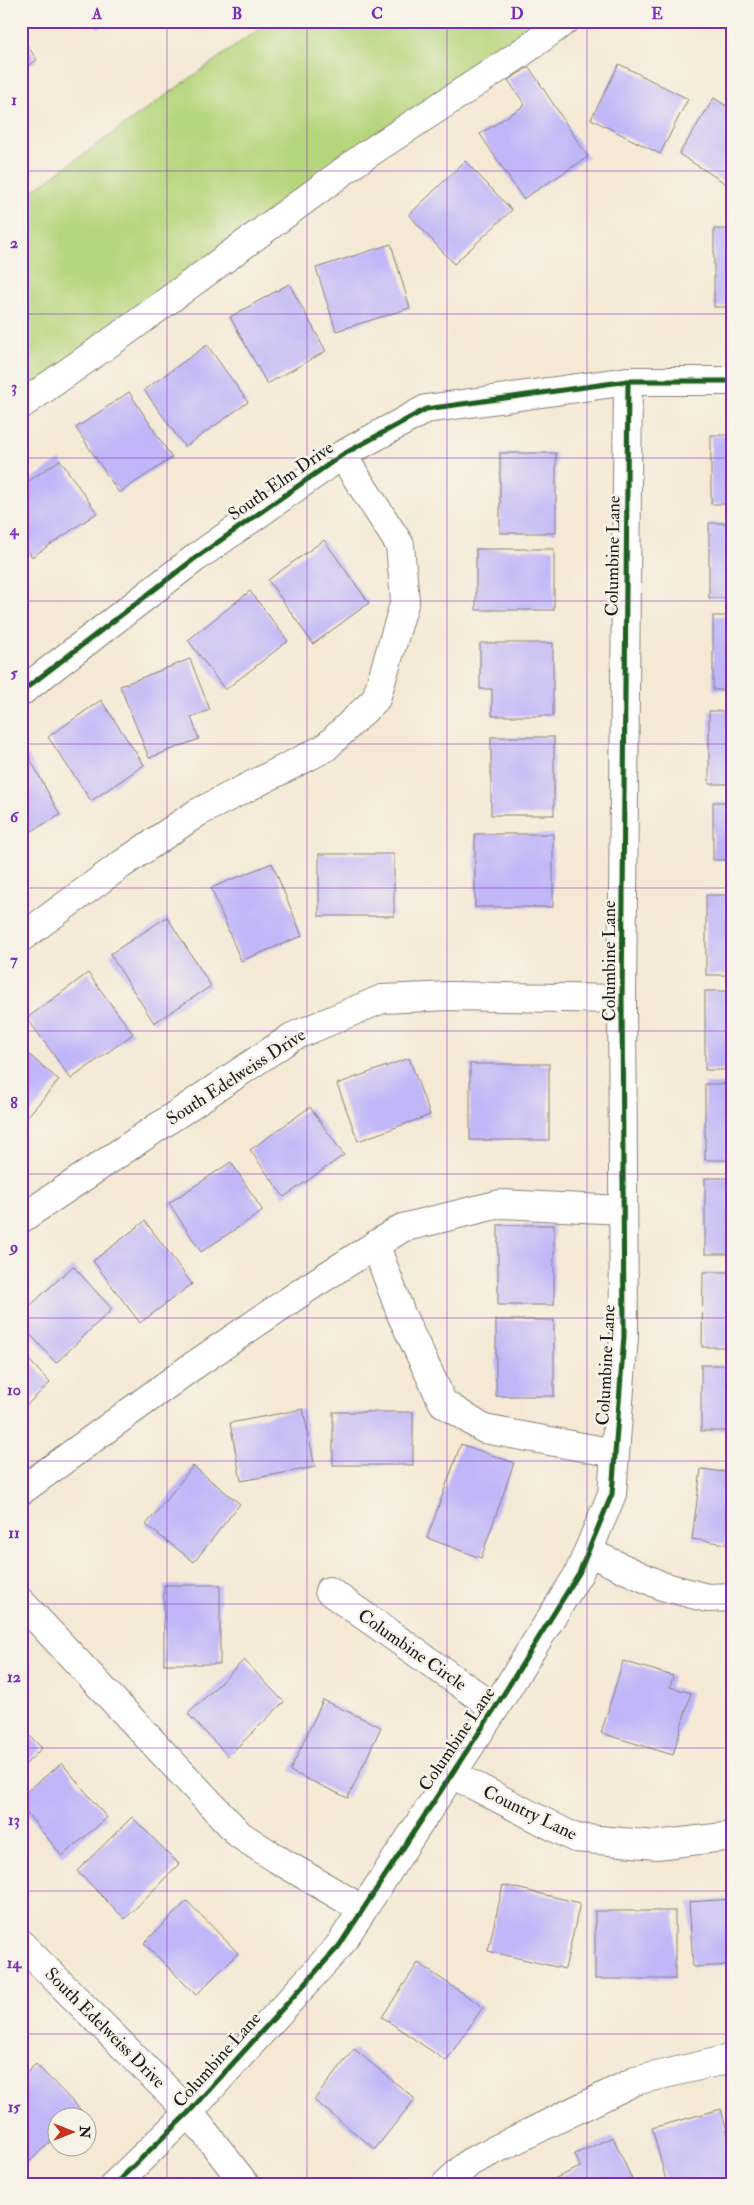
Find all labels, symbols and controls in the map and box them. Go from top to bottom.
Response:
text: A [91,4,103,24]
text: B [232,4,242,24]
text: C [371,4,383,24]
text: D [510,4,524,24]
text: E [651,4,663,24]
text: 1 [11,90,17,110]
text: 2 [10,233,18,253]
text: 3 [11,377,17,397]
street label: South Elm Drive [224,436,339,526]
street label: Columbine Lane [600,495,626,617]
text: 4 [9,520,20,540]
text: 5 [10,663,18,683]
text: 6 [10,807,20,827]
street label: Columbine Lane [598,900,621,1021]
text: 7 [10,950,18,970]
street label: South Edelweiss Drive [162,1023,310,1131]
text: 8 [10,1093,18,1113]
text: 9 [8,1237,18,1257]
street label: Columbine Lane [591,1304,621,1426]
text: 10 [7,1380,21,1400]
text: 11 [8,1523,20,1543]
street label: Columbine Circle [353,1604,471,1696]
text: 12 [7,1667,21,1687]
street label: Columbine Lane [414,1682,501,1796]
street label: Country Lane [479,1780,581,1846]
text: 13 [8,1810,20,1830]
text: 14 [7,1953,23,1973]
street label: South Edelweiss Drive [40,1963,171,2094]
street label: Columbine Lane [168,2007,266,2113]
text: 15 [8,2097,21,2117]
north arrow [48,2108,98,2158]
text: N [76,2125,93,2139]

